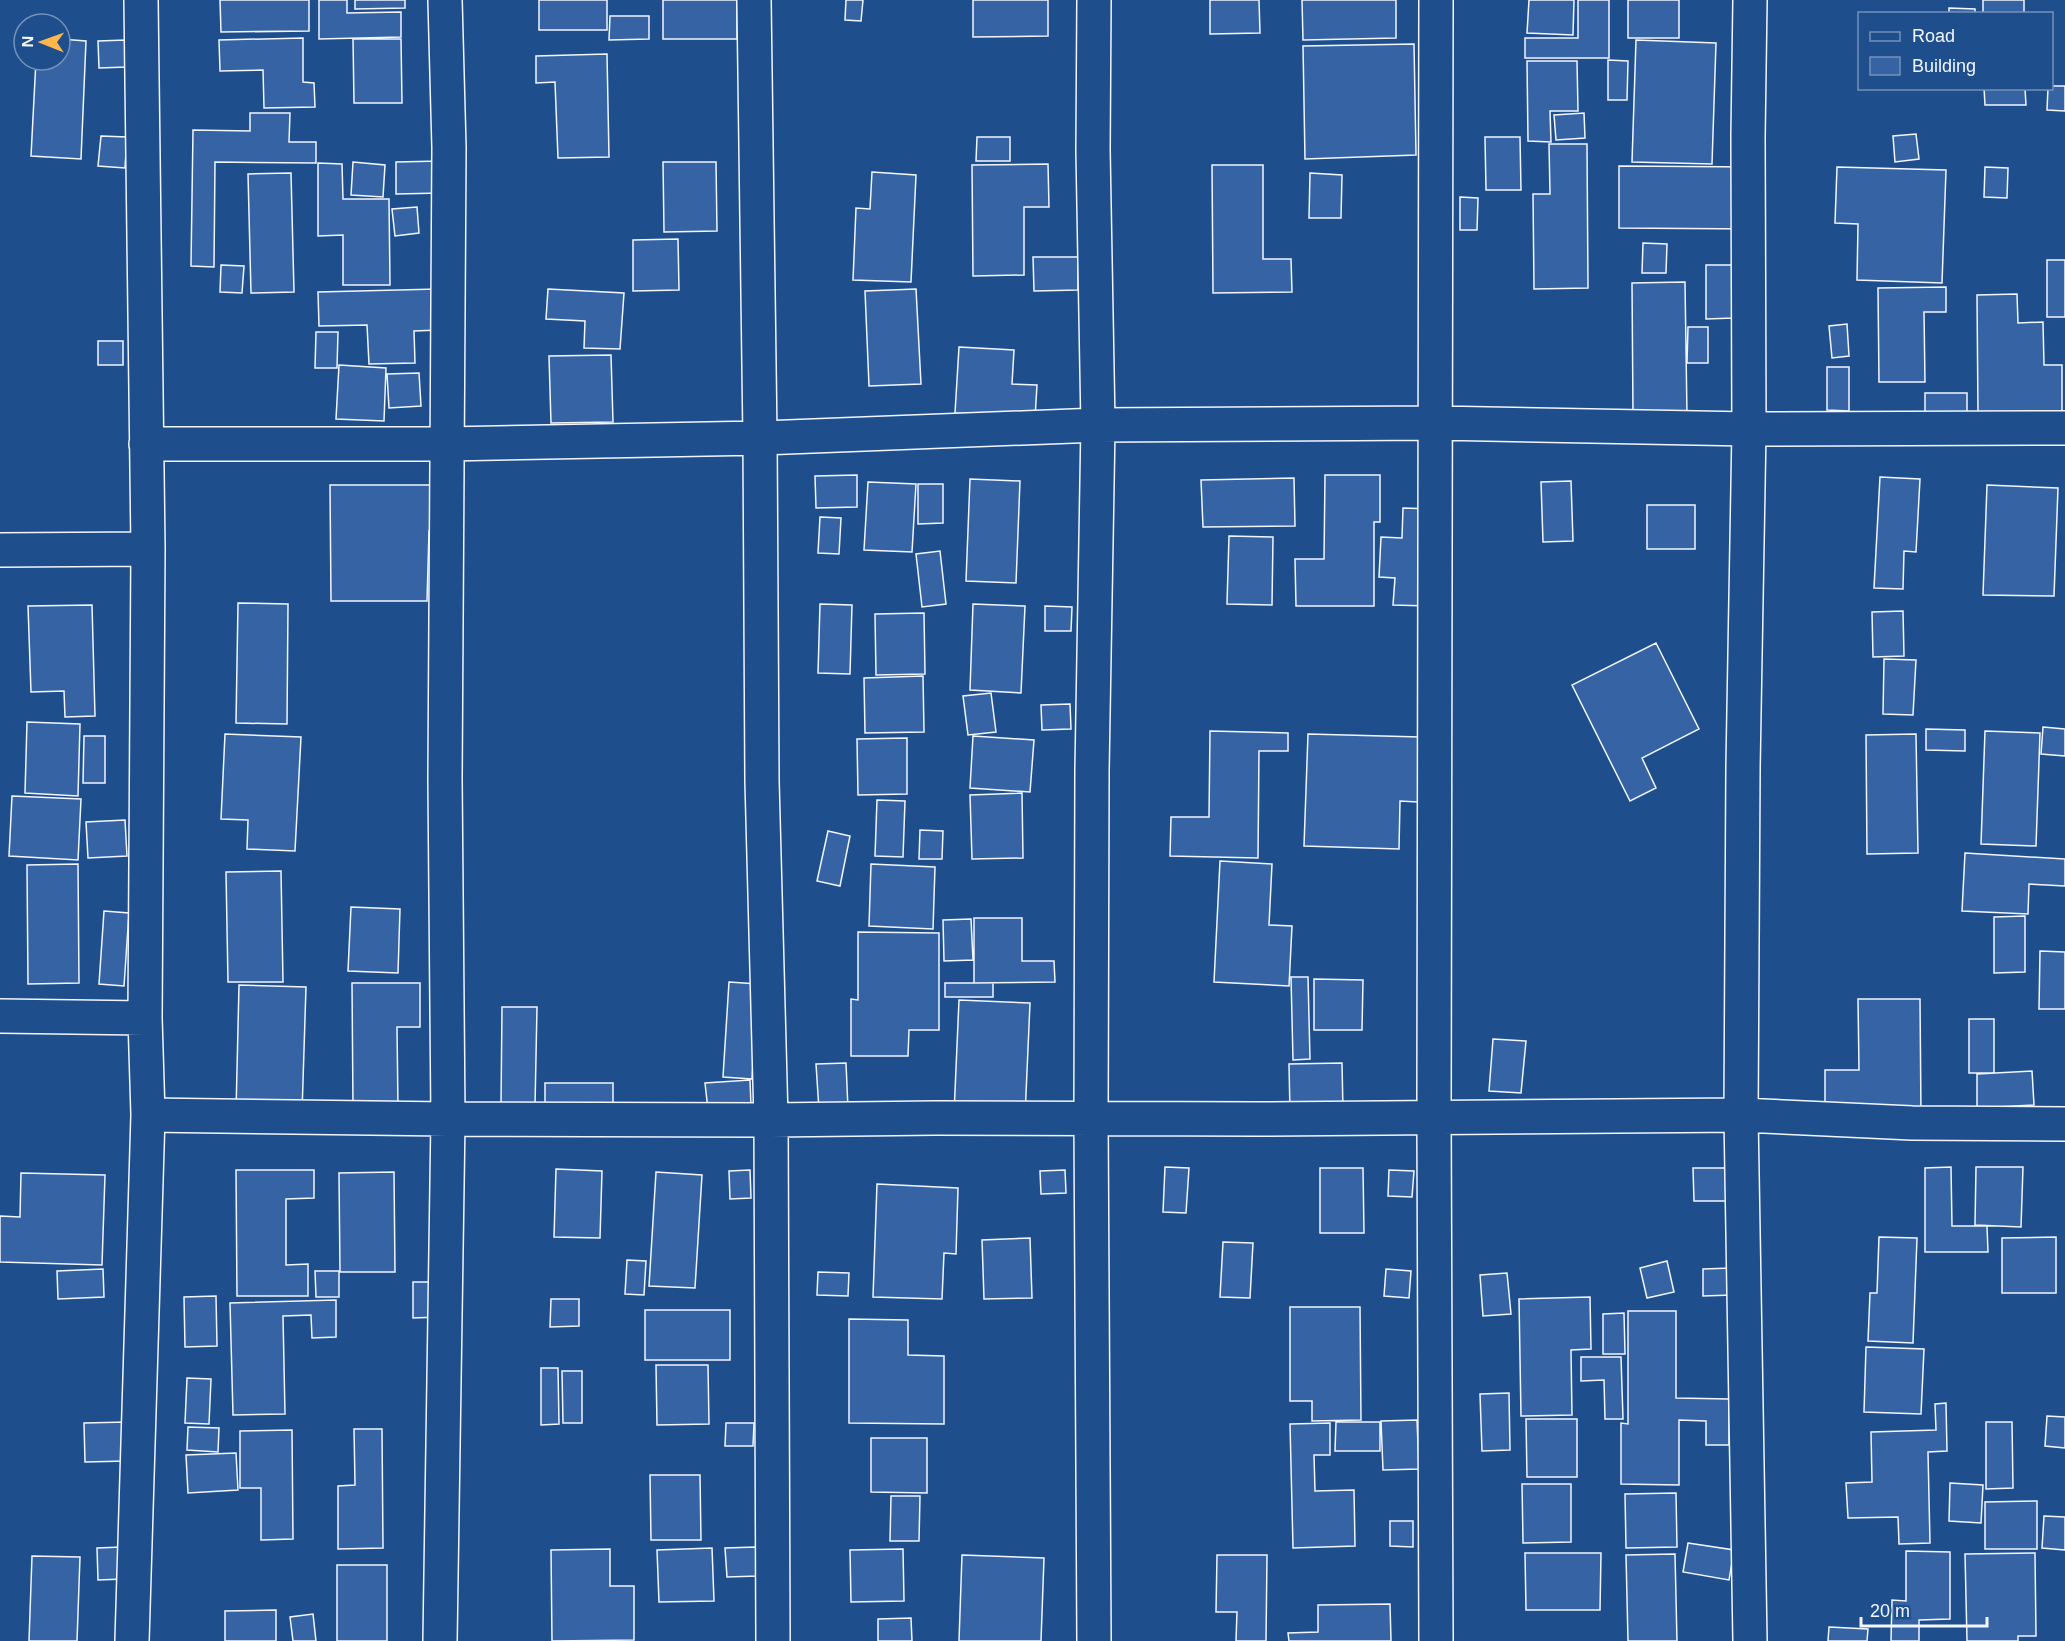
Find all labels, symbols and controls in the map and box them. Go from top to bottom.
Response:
north arrow [12,12,72,72]
legend [1858,12,2053,90]
text: Road [1912,26,1955,46]
text: N [19,36,36,48]
text: Building [1912,56,1976,76]
scale bar [1861,1590,1987,1628]
text: 20 m [1870,1601,1910,1621]

